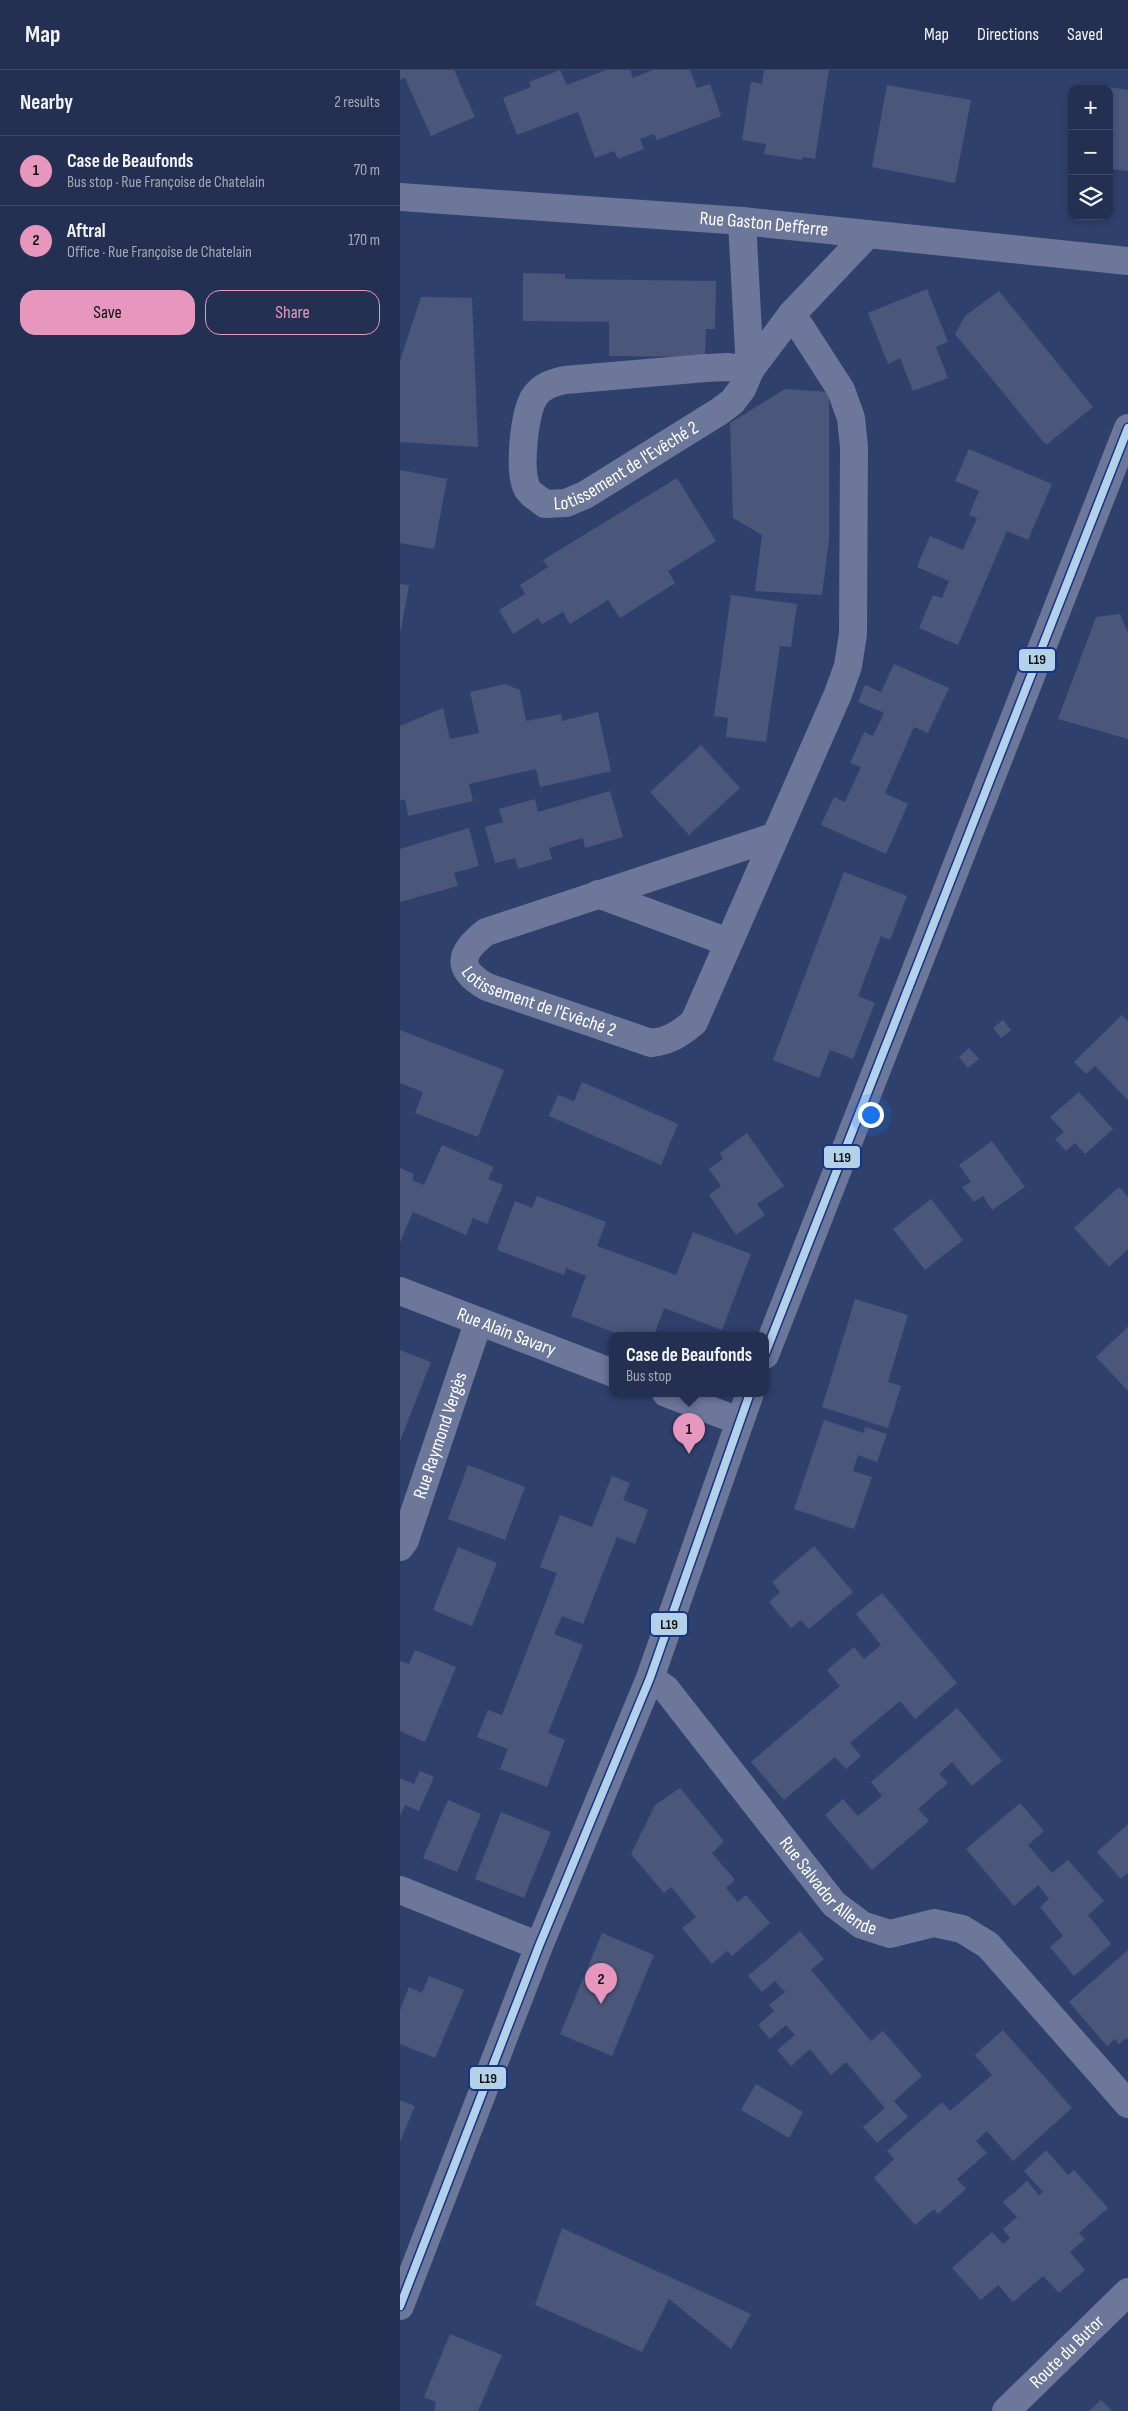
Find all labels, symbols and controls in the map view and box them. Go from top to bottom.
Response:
text: Map [25,20,60,49]
text: Map [924,24,949,45]
text: Directions [977,24,1039,45]
text: Saved [1067,24,1103,45]
map controls [1068,85,1113,220]
button: + [1068,85,1113,130]
text: Nearby [20,90,73,115]
text: 2 results [334,93,380,112]
button: − [1068,130,1113,175]
text: Case de Beaufonds [67,150,193,173]
text: 1 [33,161,39,180]
text: 70 m [354,161,380,180]
text: Bus stop · Rue Françoise de Chatelain [67,173,265,192]
button: layers [1068,175,1113,220]
street label: Rue Gaston Defferre [699,207,829,241]
text: Aftral [67,220,106,243]
text: 2 [32,231,40,250]
text: 170 m [348,231,380,250]
text: Office · Rue Françoise de Chatelain [67,243,252,262]
button: Save [20,290,195,335]
button: Share [205,290,380,335]
street label: Lotissement de l'Evêché 2 [553,416,703,515]
line badge: L19 [1018,648,1056,672]
text: L19 [1028,651,1046,668]
street label: Lotissement de l'Evêché 2 [456,962,619,1042]
your location [858,1102,884,1128]
line badge: L19 [823,1145,861,1169]
text: L19 [833,1149,851,1166]
street label: Rue Alain Savary [454,1303,560,1362]
popup [609,1332,769,1397]
text: Case de Beaufonds [626,1344,752,1367]
text: Bus stop [626,1367,672,1386]
street label: Rue Raymond Vergès [408,1369,472,1502]
pin: 1 [673,1413,705,1454]
line badge: L19 [650,1612,688,1636]
text: L19 [660,1616,678,1633]
street label: Rue Salvador Allende [774,1832,880,1940]
pin: 2 [585,1963,617,2004]
line badge: L19 [469,2066,507,2090]
text: L19 [479,2070,497,2087]
street label: Route du Butor [1025,2310,1109,2393]

